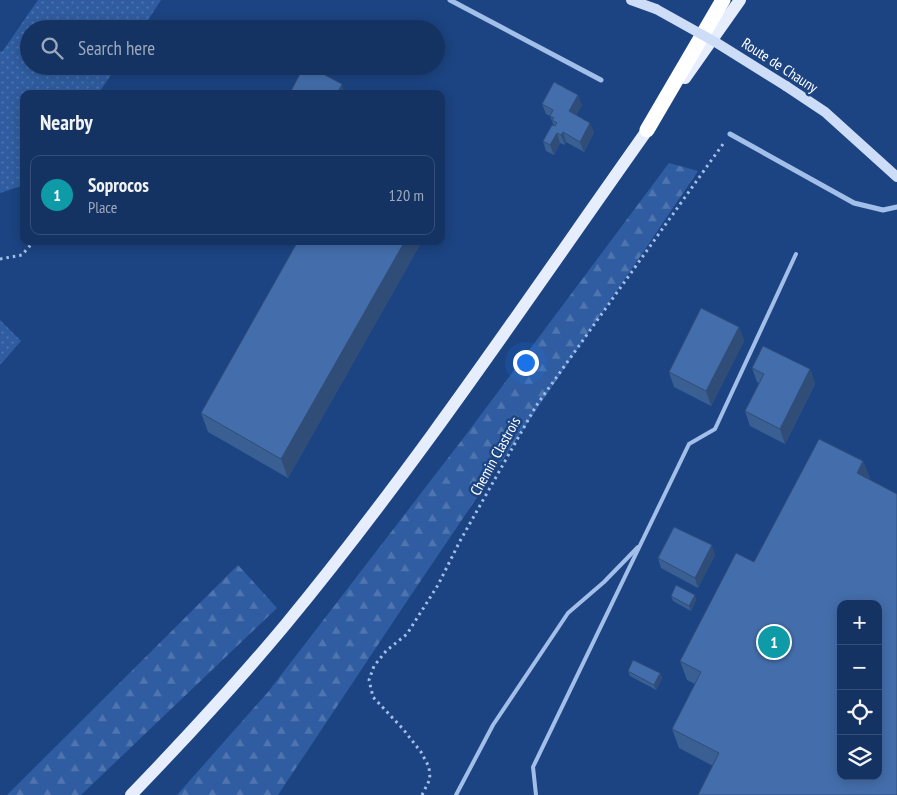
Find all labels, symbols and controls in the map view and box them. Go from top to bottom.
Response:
search box [20,20,445,75]
street label: Route de Chauny [738,33,822,97]
icon: search [38,34,66,62]
text: Search here [78,36,155,60]
text: Nearby [40,109,93,136]
text: Soprocos [88,173,149,197]
text: 1 [53,185,61,205]
text: 120 m [389,185,424,205]
text: Place [88,197,117,217]
your location [513,350,539,376]
street label: Chemin Clastrois [466,413,524,499]
map controls [837,600,882,780]
button: + [837,600,882,645]
pin: 1 [758,623,790,661]
button: − [837,645,882,690]
button: locate [837,690,882,735]
button: layers [837,735,882,780]

